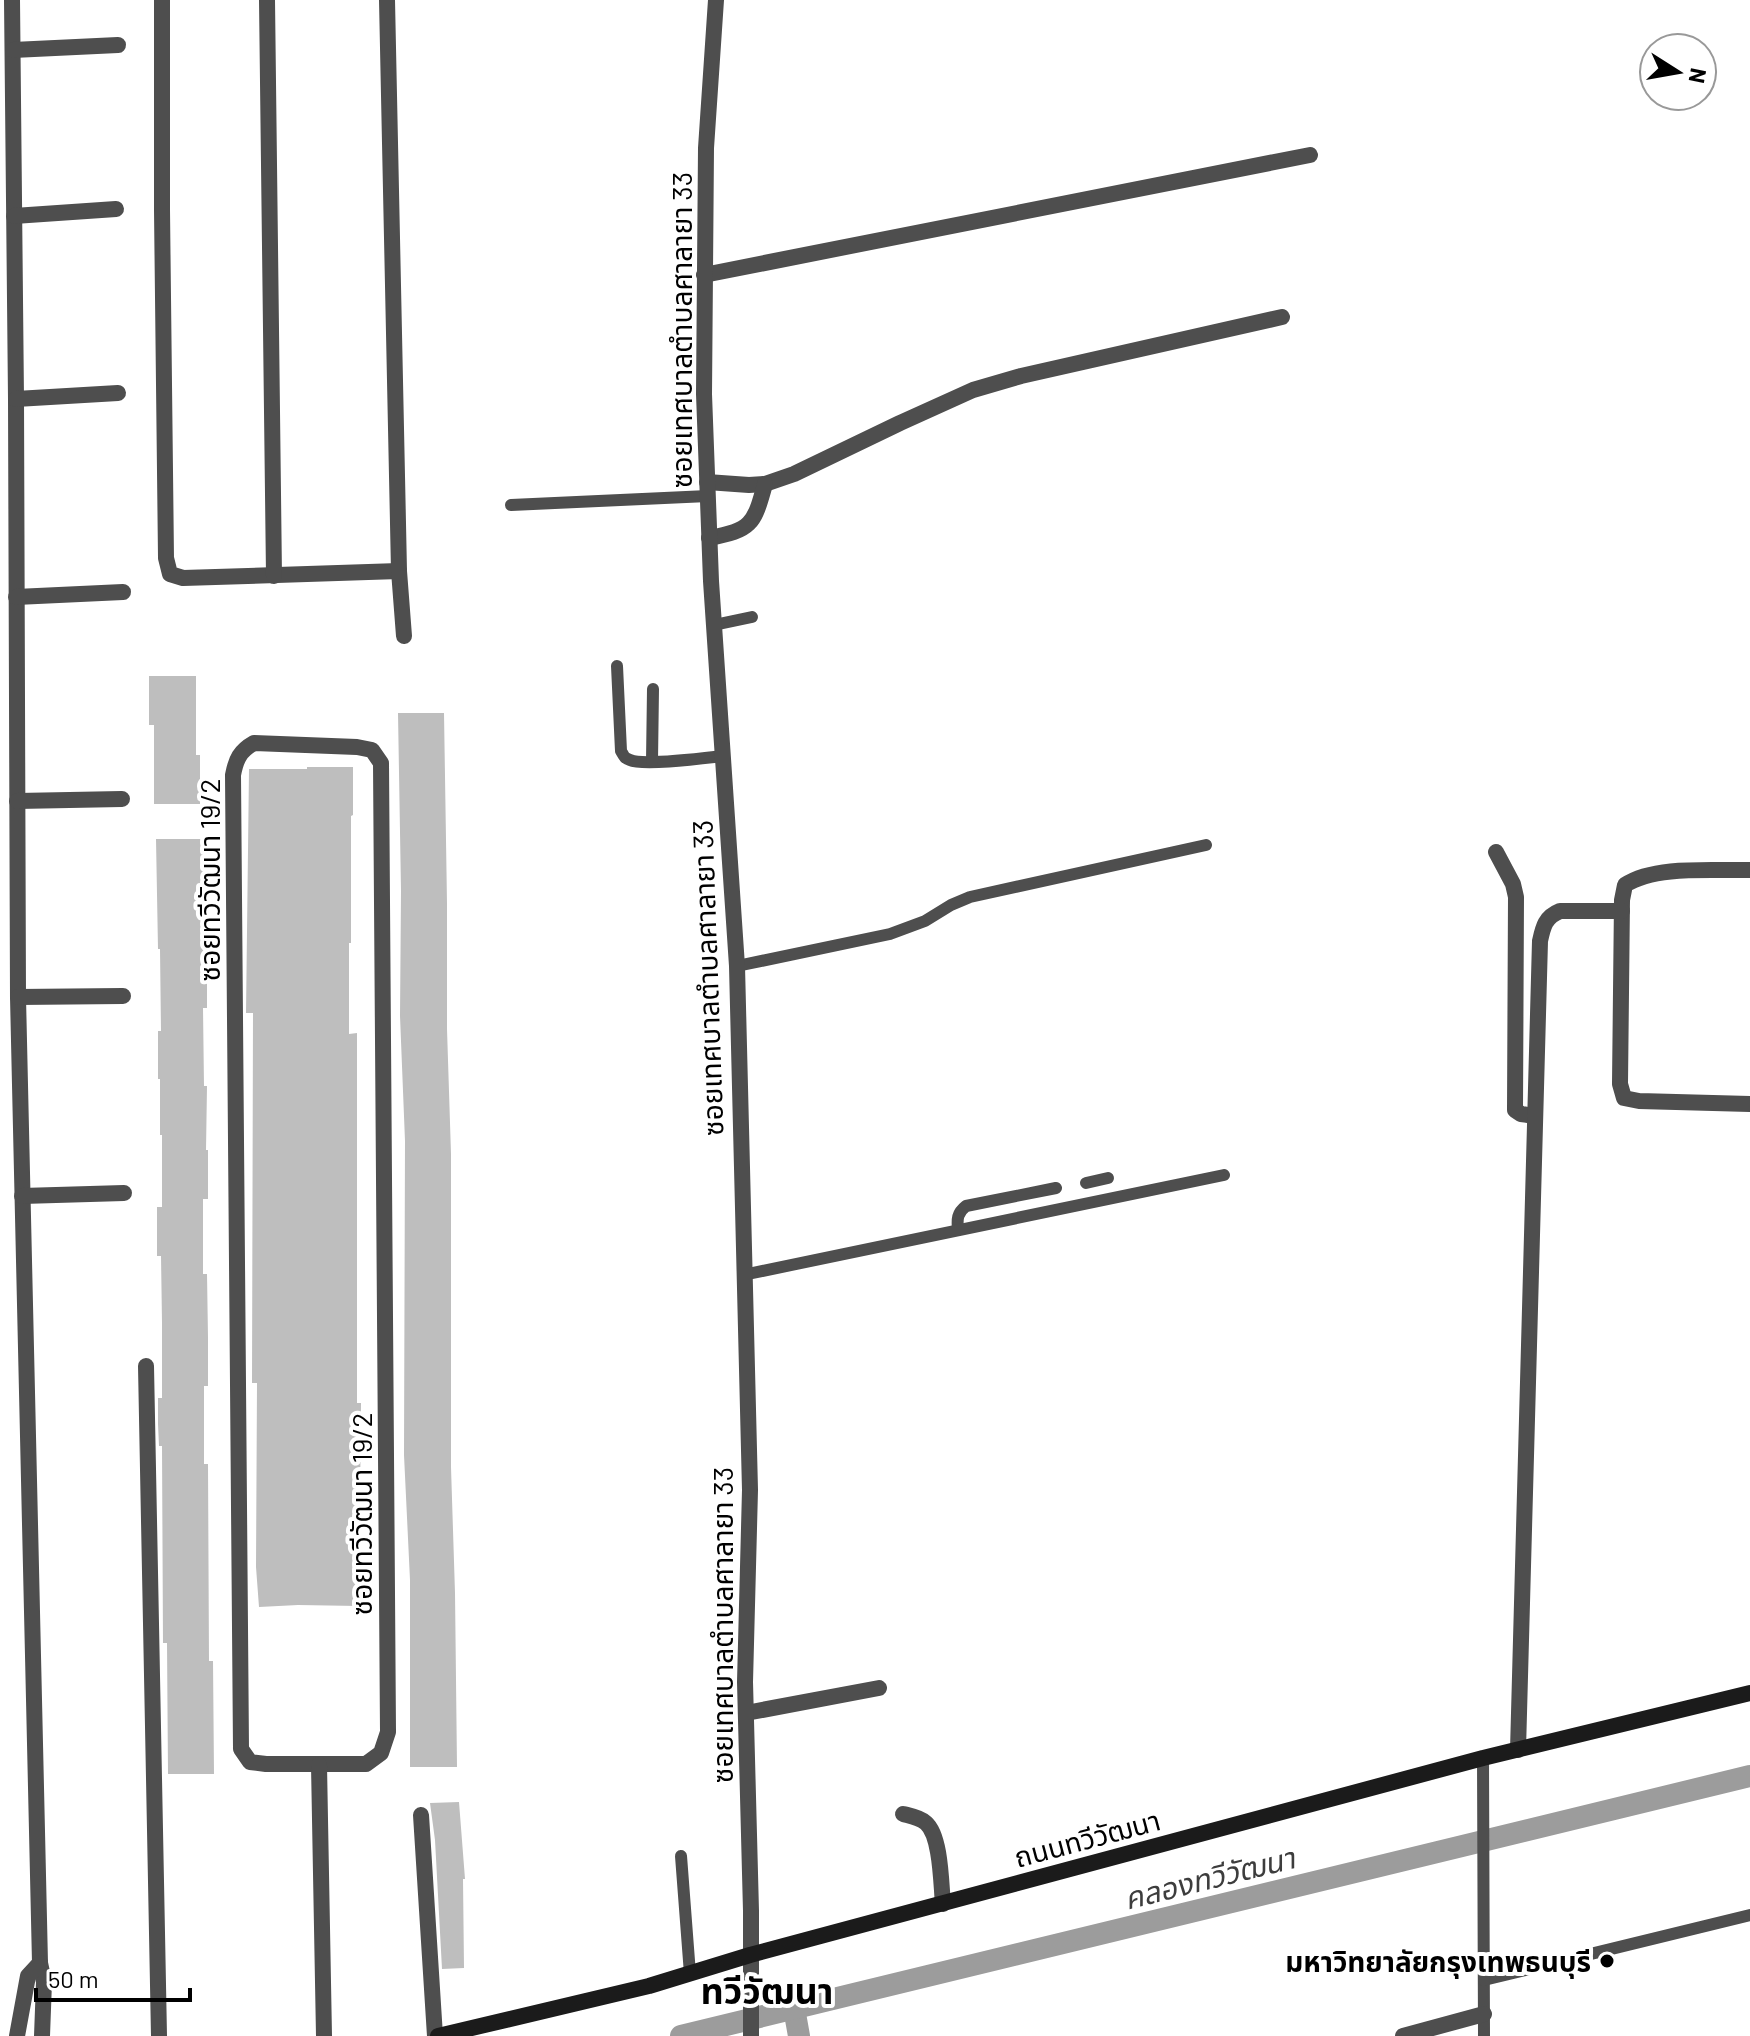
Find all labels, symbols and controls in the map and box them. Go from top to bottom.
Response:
north arrow [1638,32,1718,112]
text: N [1684,66,1713,86]
street label: ซอยเทศบาลตำบลศาลายา 33 [664,172,698,488]
street label: ซอยทวีวัฒนา 19/2 [192,779,226,981]
street label: ซอยเทศบาลตำบลศาลายา 33 [684,819,730,1137]
street label: ซอยทวีวัฒนา 19/2 [344,1413,378,1615]
street label: ซอยเทศบาลตำบลศาลายา 33 [705,1467,739,1783]
street label: ถนนทวีวัฒนา [1010,1802,1164,1874]
water label: คลองทวีวัฒนา [1120,1838,1300,1916]
place label: มหาวิทยาลัยกรุงเทพธนบุรี [1285,1944,1591,1979]
scale bar [36,1952,190,2002]
marker: มหาวิทยาลัยกรุงเทพธนบุรี [1598,1952,1616,1970]
text: 50 m [48,1964,99,1993]
district label: ทวีวัฒนา [700,1968,834,2011]

